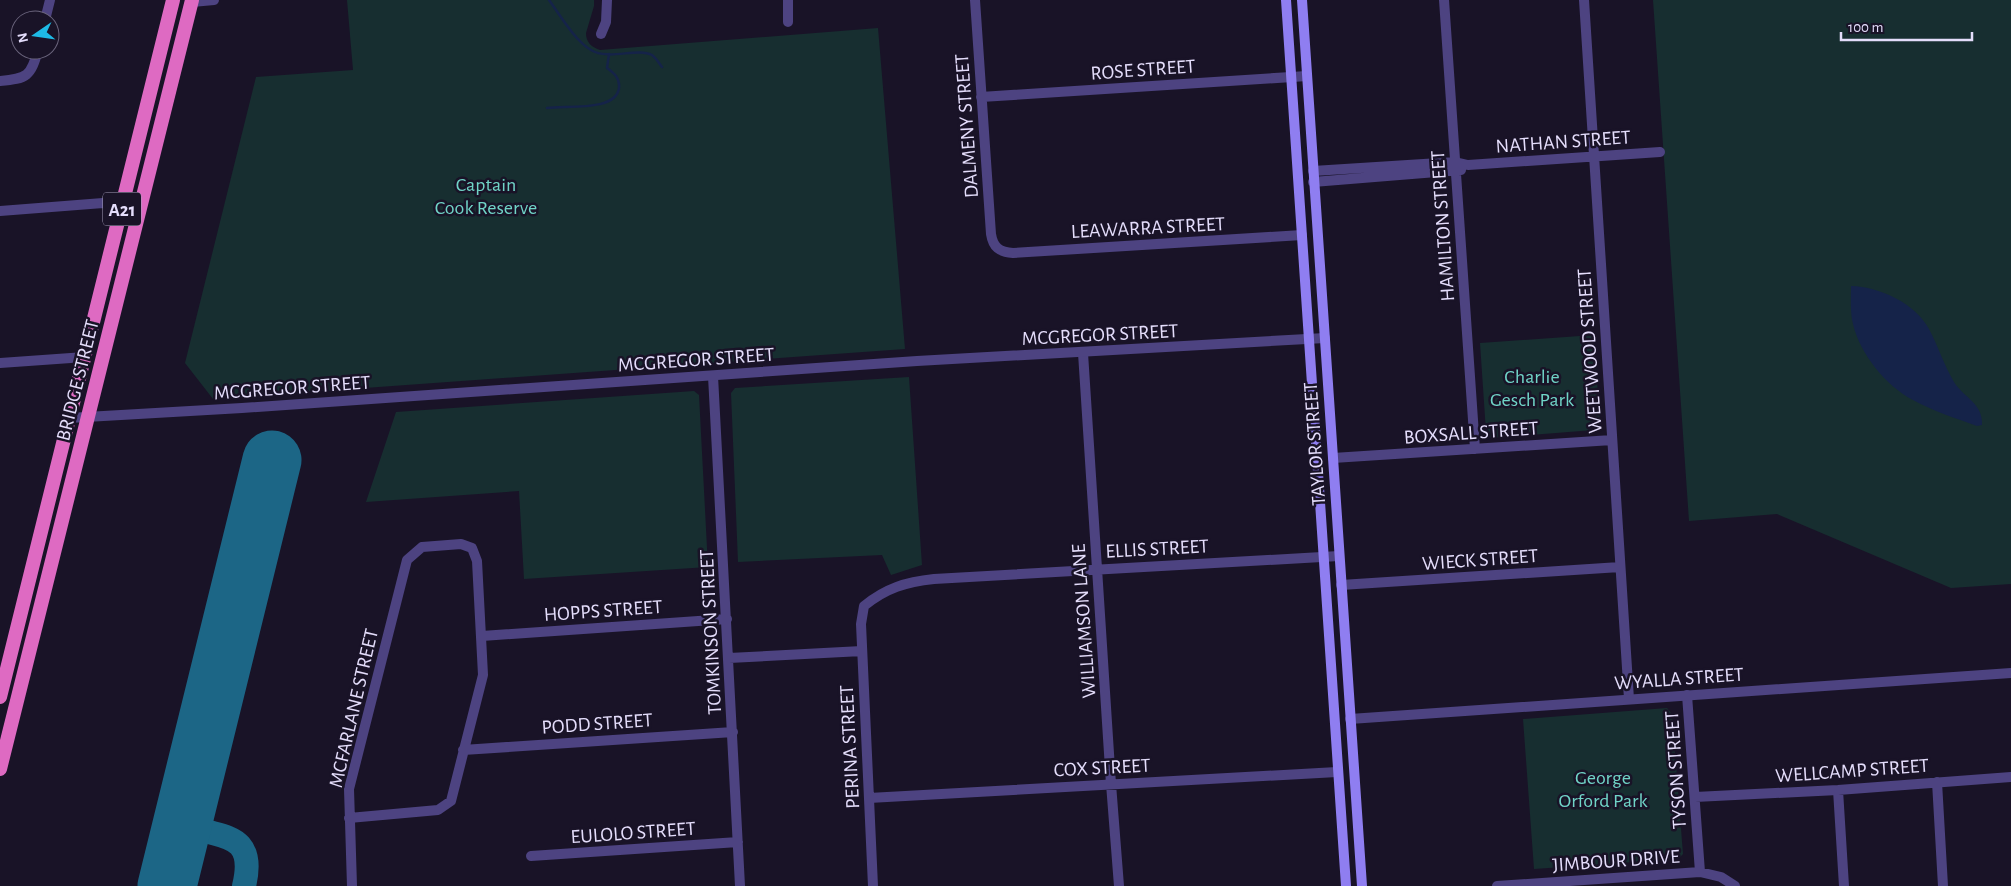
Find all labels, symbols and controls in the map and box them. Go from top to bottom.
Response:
north arrow [10,10,60,60]
scale bar [1841,10,1972,42]
text: 100 m [1848,20,1883,35]
text: N [15,31,31,44]
street label: DALMENY STREET [952,53,982,199]
street label: ROSE STREET [1090,56,1196,84]
street label: NATHAN STREET [1495,127,1631,157]
street label: HAMILTON STREET [1428,149,1458,302]
park label: Captain Cook Reserve [435,175,537,218]
road number: A21 [103,192,141,225]
street label: LEAWARRA STREET [1071,214,1226,242]
street label: WEETWOOD STREET [1574,268,1606,434]
street label: BRIDGE STREET [53,317,103,443]
street label: MCGREGOR STREET [1021,321,1179,349]
street label: MCGREGOR STREET [617,345,775,375]
park label: Charlie Gesch Park [1490,367,1574,410]
street label: MCGREGOR STREET [213,373,371,403]
street label: TAYLOR STREET [1301,381,1329,506]
street label: BOXSALL STREET [1403,418,1539,448]
street label: ELLIS STREET [1105,536,1209,562]
street label: WILLIAMSON LANE [1069,543,1099,699]
street label: WIECK STREET [1421,546,1539,574]
street label: TOMKINSON STREET [697,549,725,715]
street label: HOPPS STREET [543,597,663,625]
street label: MCFARLANE STREET [326,627,382,790]
street label: WYALLA STREET [1614,664,1745,693]
street label: PERINA STREET [837,684,863,809]
street label: PODD STREET [541,710,653,738]
street label: TYSON STREET [1662,710,1690,830]
street label: COX STREET [1053,755,1151,781]
street label: WELLCAMP STREET [1775,756,1930,786]
park label: George Orford Park [1558,768,1648,811]
street label: EULOLO STREET [570,819,696,847]
street label: JIMBOUR DRIVE [1552,847,1681,875]

